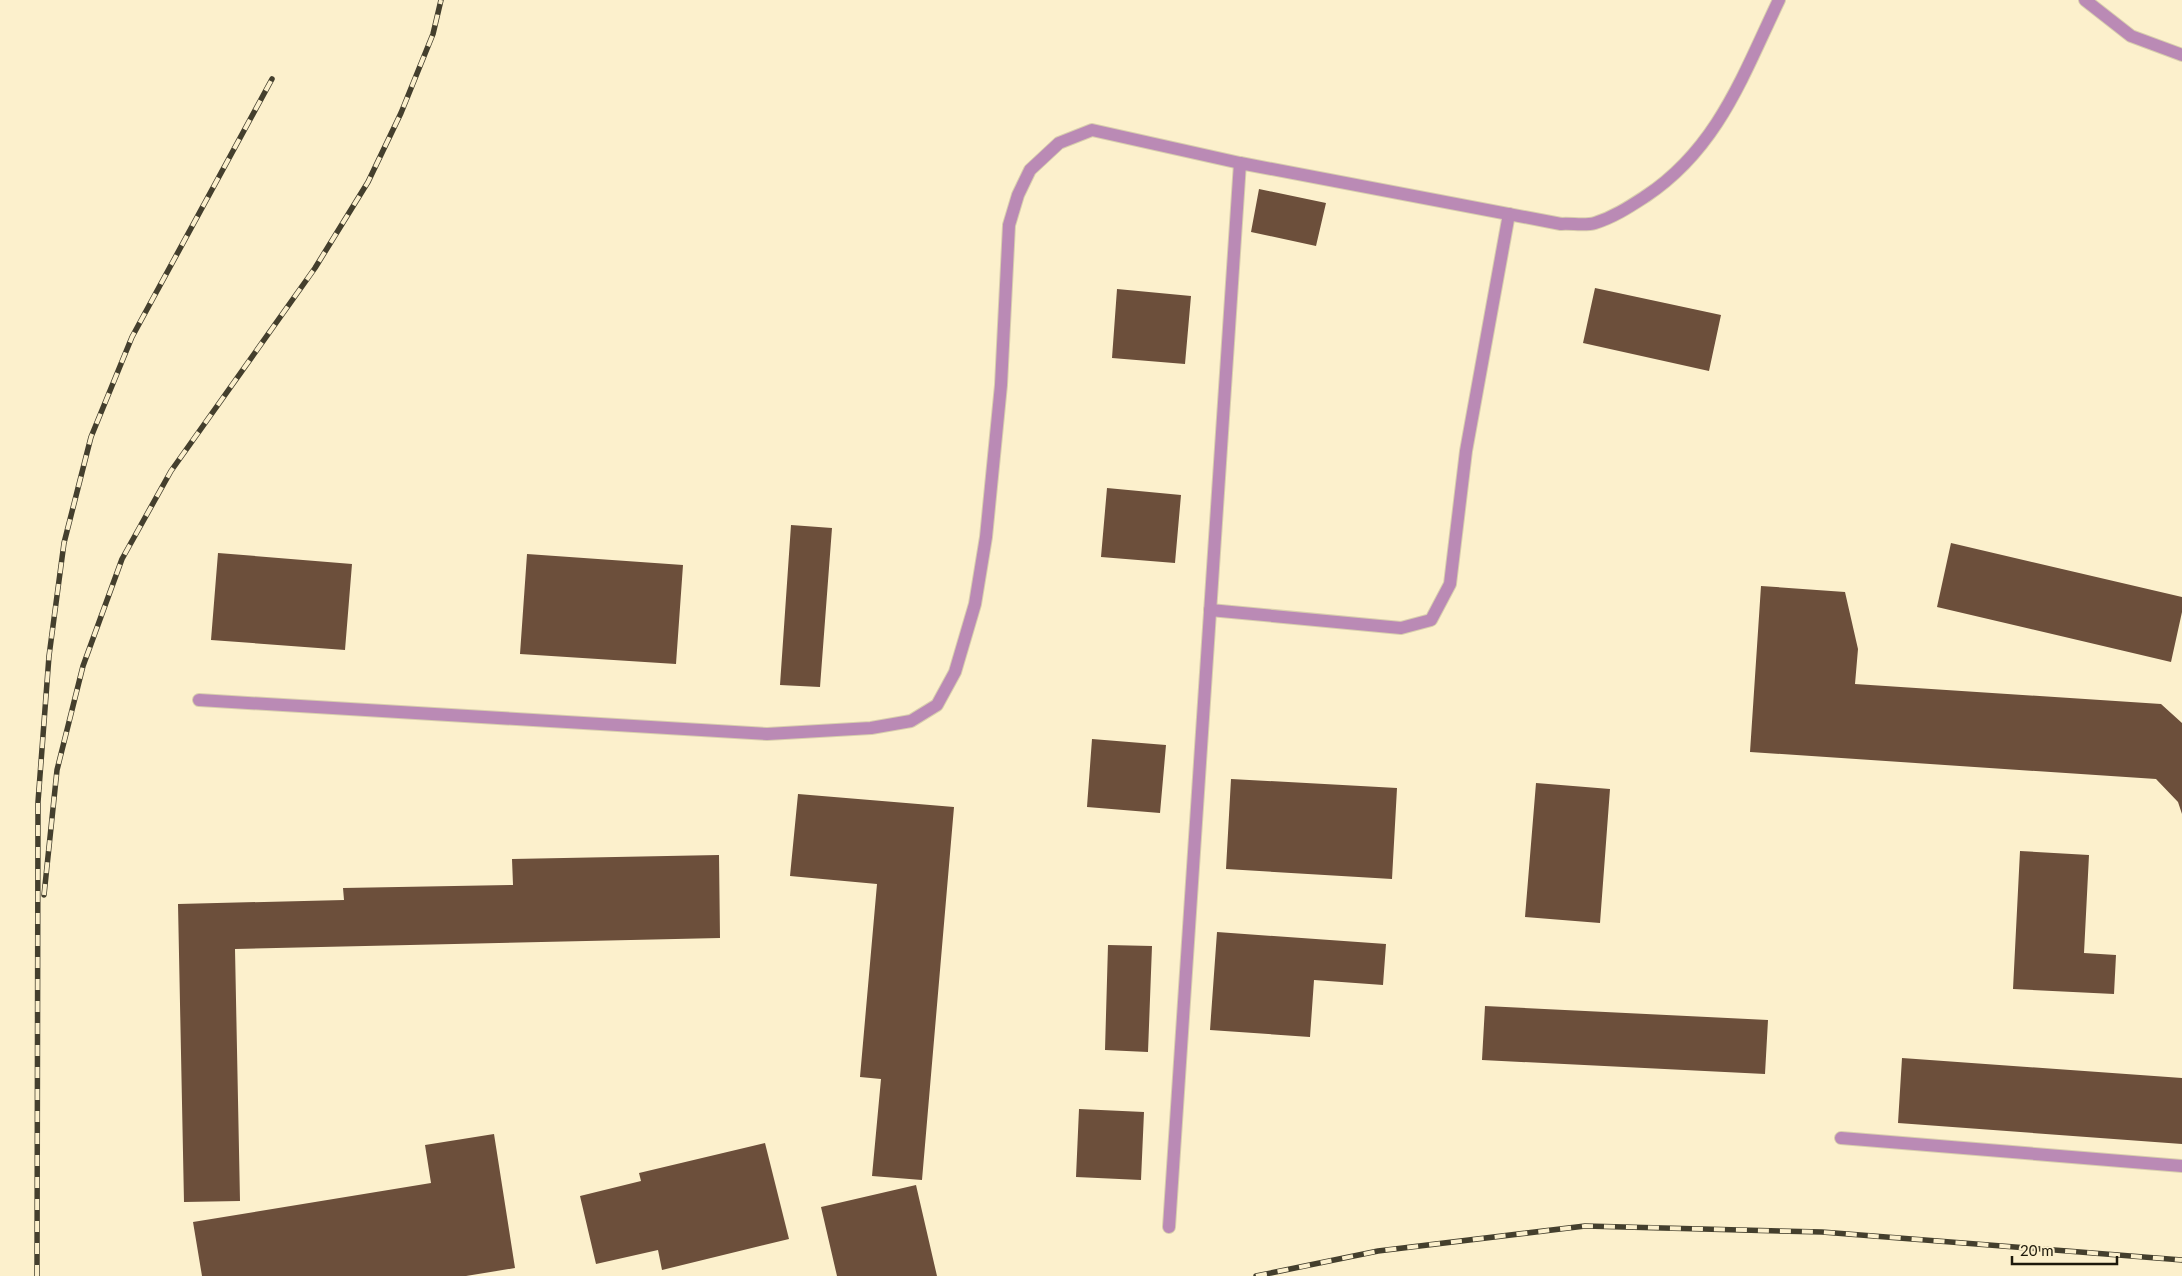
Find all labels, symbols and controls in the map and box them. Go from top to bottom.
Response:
scale bar [2012,1234,2117,1266]
text: 20 m [2020,1241,2054,1259]

